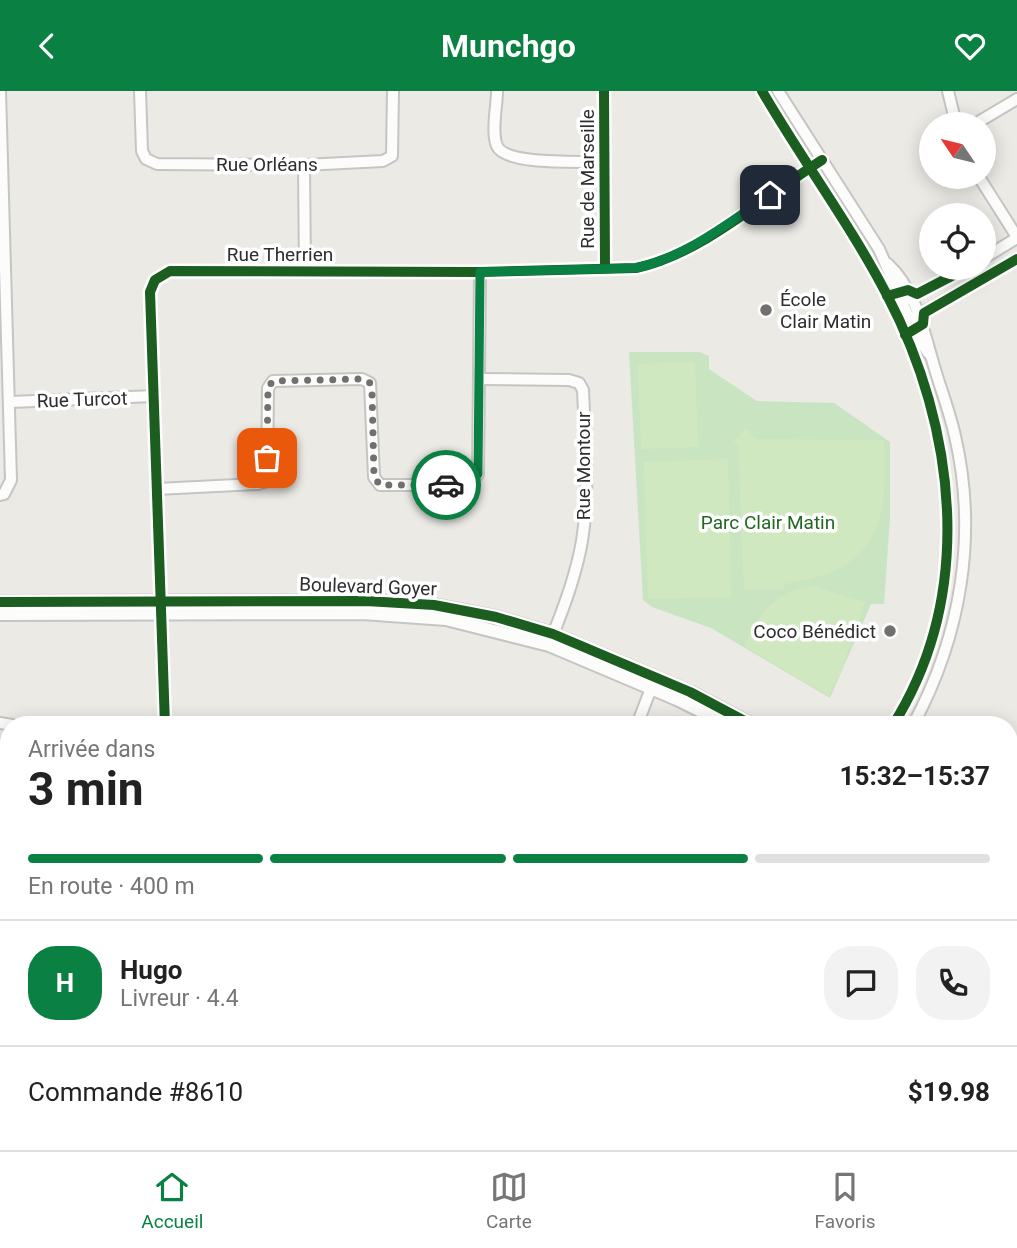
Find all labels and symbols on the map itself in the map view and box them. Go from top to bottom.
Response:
street label: Rue de Marseille [576,109,599,249]
north arrow [919,112,996,189]
street label: Rue Orléans [216,153,318,176]
pin [740,165,800,225]
street label: Rue Therrien [227,243,333,266]
place label: École Clair Matin [780,288,871,333]
marker: École Clair Matin [758,302,774,318]
street label: Rue Turcot [36,386,128,413]
street label: Rue Montour [572,411,595,520]
pin [237,428,297,488]
courier [411,450,481,520]
park label: Parc Clair Matin [701,511,835,534]
street label: Boulevard Goyer [299,573,438,600]
place label: Coco Bénédict [753,620,876,643]
marker: Coco Bénédict [882,623,898,639]

